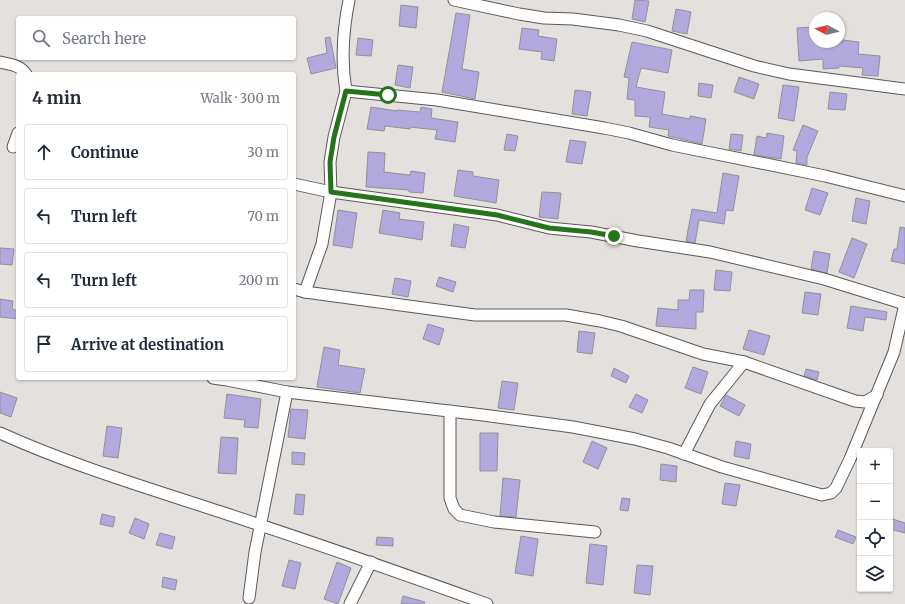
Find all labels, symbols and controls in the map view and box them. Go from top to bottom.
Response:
north arrow [809,12,845,48]
search box [16,16,296,60]
icon: search [30,27,52,49]
text: Search here [62,29,146,48]
route start [379,86,397,104]
text: 4 min [32,87,81,109]
text: Walk · 300 m [200,90,280,107]
icon: ahead [33,141,55,163]
text: Continue [71,143,139,162]
text: 30 m [247,144,279,161]
icon: left [33,205,55,227]
text: Turn left [71,207,137,226]
text: 70 m [248,208,279,225]
route end [605,227,623,245]
icon: left [33,269,55,291]
text: Turn left [71,271,137,290]
text: 200 m [239,272,279,289]
icon: arrive [33,333,55,355]
text: Arrive at destination [71,335,224,354]
map controls [857,448,893,592]
button: + [857,448,893,484]
button: − [857,484,893,520]
button: locate [857,520,893,556]
button: layers [857,556,893,592]

